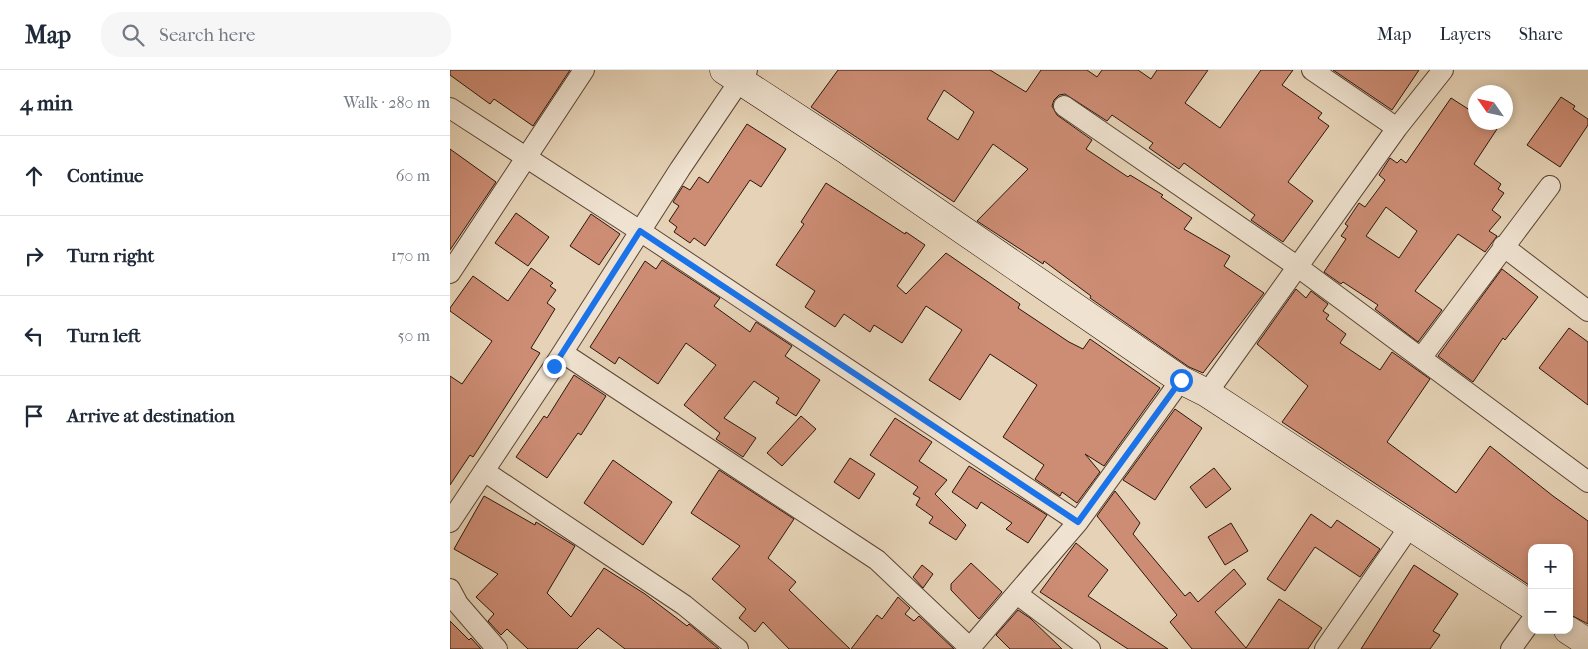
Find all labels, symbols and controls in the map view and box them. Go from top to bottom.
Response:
search box [101,12,451,57]
text: Map [25,21,71,49]
icon: search [119,21,147,49]
text: Search here [159,24,255,46]
text: Map [1377,24,1411,45]
text: Layers [1439,24,1491,45]
text: Share [1519,24,1563,45]
north arrow [1468,85,1513,130]
text: 4 min [20,91,73,115]
text: Walk · 280 m [343,93,430,112]
icon: ahead [20,162,48,190]
text: Continue [67,165,143,187]
text: 60 m [396,166,430,185]
icon: right [20,242,48,270]
text: Turn right [67,245,154,267]
text: 170 m [391,246,430,265]
icon: left [20,322,48,350]
text: Turn left [67,325,141,347]
text: 50 m [398,326,430,345]
route end [543,355,566,378]
route start [1170,369,1193,392]
icon: arrive [20,402,48,430]
text: Arrive at destination [67,405,235,427]
map controls [1528,544,1573,634]
button: + [1528,544,1573,589]
button: − [1528,589,1573,634]

